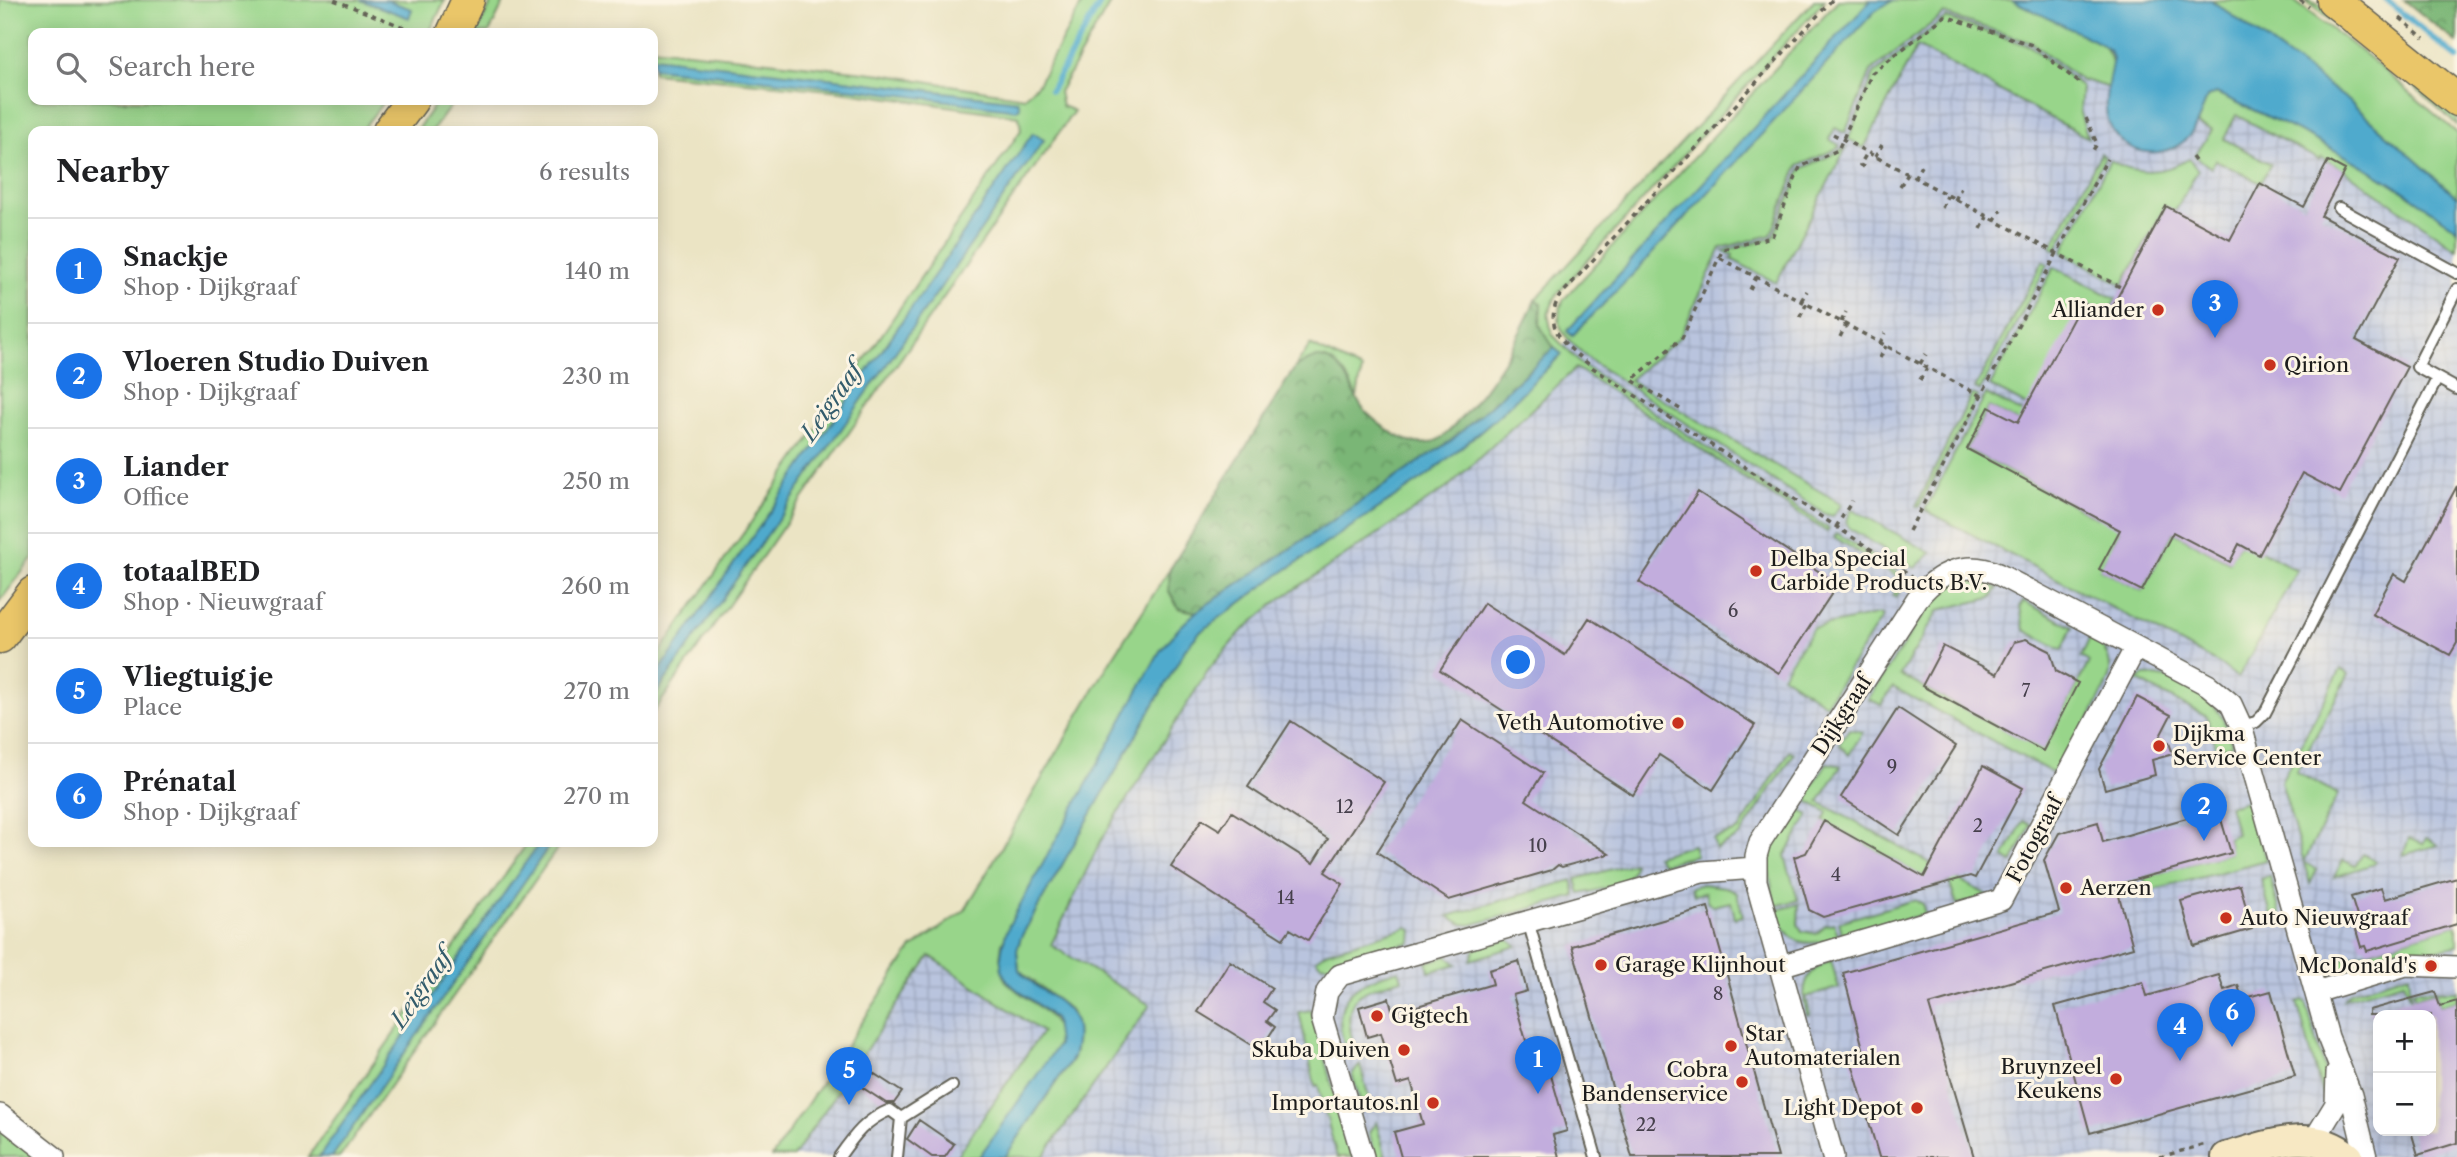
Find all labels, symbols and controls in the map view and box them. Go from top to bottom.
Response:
search box [28,28,658,105]
icon: search [52,48,90,86]
text: Search here [108,51,255,83]
text: Nearby [56,153,169,190]
text: 6 results [539,158,630,186]
text: Snackje [123,241,228,273]
text: 1 [74,257,84,285]
text: 140 m [565,257,630,285]
text: Shop · Dijkgraaf [123,273,298,301]
pin: 3 [2192,280,2238,338]
place label: Alliander [2051,297,2144,322]
marker: Alliander [2150,302,2166,318]
text: Vloeren Studio Duiven [123,346,429,378]
water label: Leigraaf [793,351,873,448]
place label: Qirion [2284,352,2349,377]
marker: Qirion [2262,357,2278,373]
text: 2 [72,362,86,390]
text: 230 m [562,362,630,390]
text: Shop · Dijkgraaf [123,378,298,406]
text: Liander [123,451,229,483]
text: 3 [73,467,86,495]
text: 250 m [562,467,630,495]
text: Office [123,483,189,511]
place label: Delba Special Carbide Products B.V. [1770,546,1987,595]
text: totaalBED [123,556,260,588]
marker: Delba Special Carbide Products B.V. [1748,563,1764,579]
text: 4 [72,572,86,600]
text: 260 m [561,572,630,600]
text: Shop · Nieuwgraaf [123,588,323,616]
house number: 6 [1728,600,1738,622]
your location [1501,645,1535,679]
text: Vliegtuigje [123,661,273,693]
street label: Dijkgraaf [1806,668,1878,760]
text: 5 [73,677,85,705]
text: 270 m [563,677,630,705]
house number: 7 [2022,680,2031,702]
text: Place [123,693,182,721]
place label: Veth Automotive [1496,710,1664,735]
marker: Veth Automotive [1670,715,1686,731]
place label: Dijkma Service Center [2173,721,2322,770]
marker: Dijkma Service Center [2151,738,2167,754]
house number: 9 [1887,756,1897,778]
text: Prénatal [123,766,236,798]
text: 6 [72,782,86,810]
text: 270 m [563,782,630,810]
pin: 2 [2181,783,2227,841]
street label: Fotograaf [2001,789,2069,887]
house number: 12 [1336,796,1354,818]
text: Shop · Dijkgraaf [123,798,298,826]
house number: 2 [1973,815,1983,837]
house number: 10 [1529,835,1547,857]
house number: 4 [1831,864,1841,886]
place label: Aerzen [2079,875,2152,900]
marker: Aerzen [2058,880,2074,896]
house number: 14 [1277,887,1295,909]
place label: Auto Nieuwgraaf [2239,905,2411,930]
marker: Auto Nieuwgraaf [2218,910,2234,926]
water label: Leigraaf [383,938,463,1035]
place label: Garage Klijnhout [1615,952,1786,977]
place label: McDonald's [2299,953,2417,978]
marker: Garage Klijnhout [1593,957,1609,973]
marker: McDonald's [2423,958,2439,974]
house number: 8 [1713,983,1723,1005]
pin: 6 [2209,989,2255,1047]
place label: Gigtech [1391,1003,1469,1028]
pin: 4 [2157,1003,2203,1061]
marker: Gigtech [1369,1008,1385,1024]
map controls [2373,1010,2436,1136]
button: + [2373,1010,2436,1073]
place label: Star Automaterialen [1744,1021,1901,1070]
pin: 1 [1515,1036,1561,1094]
place label: Skuba Duiven [1251,1037,1390,1062]
marker: Star Automaterialen [1723,1038,1739,1054]
marker: Skuba Duiven [1396,1042,1412,1058]
pin: 5 [826,1047,872,1105]
place label: Bruynzeel Keukens [2000,1054,2102,1103]
place label: Cobra Bandenservice [1581,1057,1729,1106]
marker: Bruynzeel Keukens [2108,1071,2124,1087]
button: − [2373,1073,2436,1136]
marker: Cobra Bandenservice [1734,1074,1750,1090]
place label: Importautos.nl [1271,1090,1419,1115]
marker: Importautos.nl [1425,1095,1441,1111]
place label: Light Depot [1784,1095,1904,1120]
marker: Light Depot [1909,1100,1925,1116]
house number: 22 [1636,1114,1656,1136]

